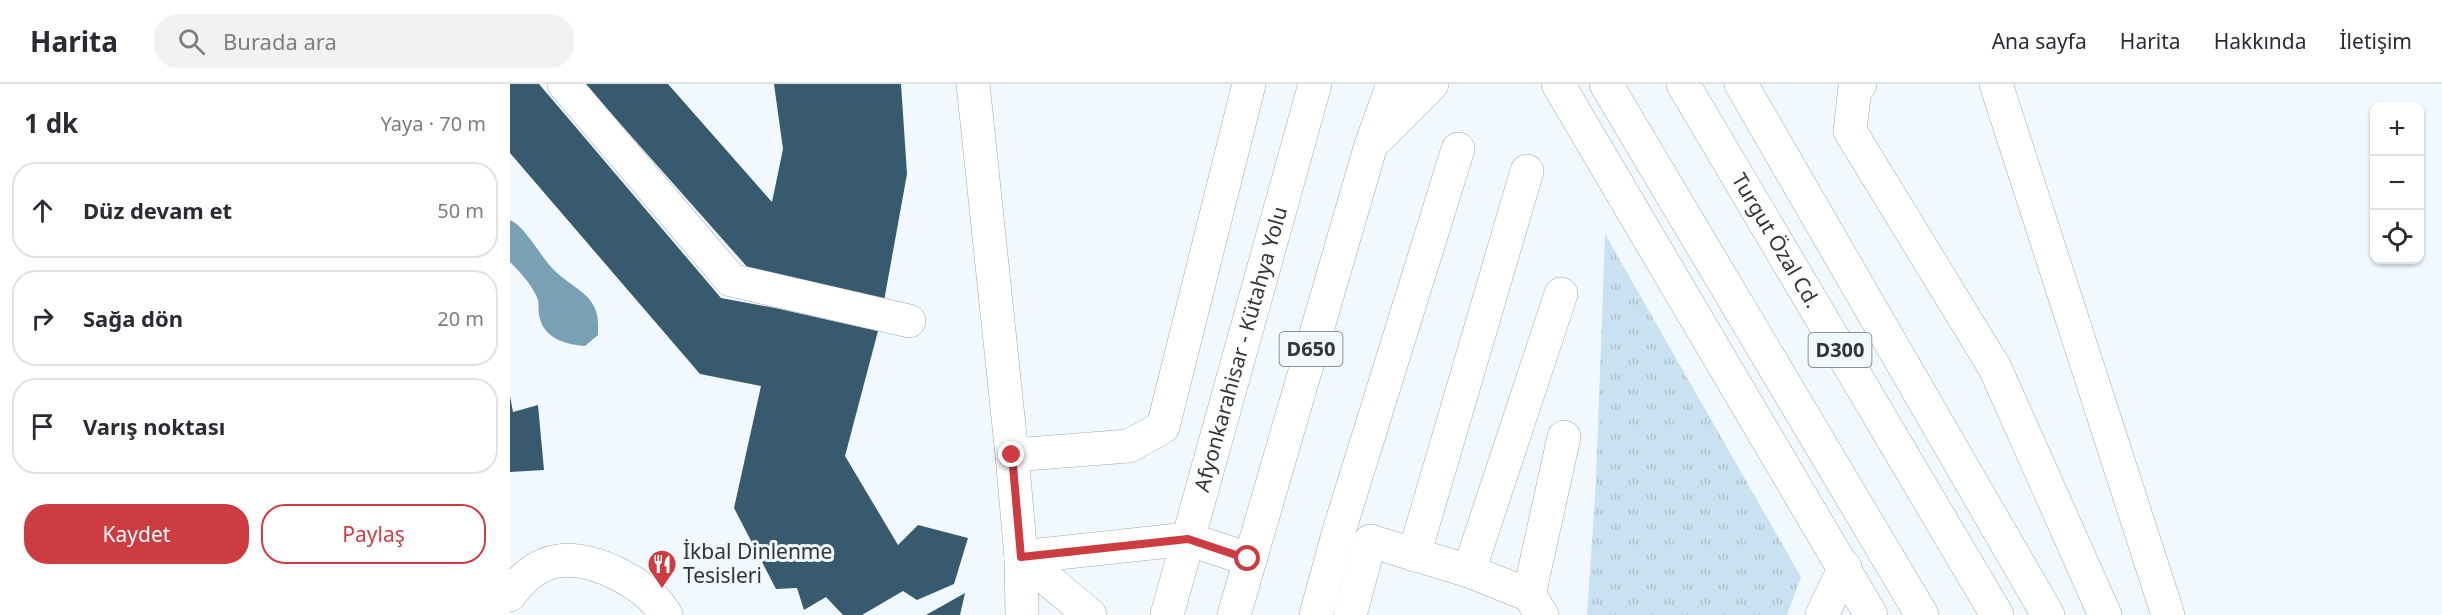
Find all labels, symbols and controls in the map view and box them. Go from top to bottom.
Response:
search box [154,14,574,68]
text: Harita [30,22,118,60]
icon: search [175,25,208,58]
text: Burada ara [223,26,337,56]
text: Ana sayfa [1992,27,2087,55]
text: Harita [2120,27,2181,55]
text: Hakkında [2214,27,2307,55]
text: İletişim [2340,27,2412,55]
map controls [2370,102,2424,264]
button: + [2370,102,2424,156]
text: 1 dk [24,105,78,141]
text: Yaya · 70 m [381,110,486,137]
button: − [2370,156,2424,210]
street label: Turgut Özal Cd. [1726,168,1827,313]
icon: ahead [26,194,59,227]
text: Düz devam et [83,195,232,225]
text: 50 m [437,197,484,224]
street label: Afyonkarahisar - Kütahya Yolu [1187,203,1293,495]
button: locate [2370,210,2424,264]
icon: right [26,302,59,335]
text: Sağa dön [83,303,183,333]
text: 20 m [437,305,484,332]
road number: D650 [1280,332,1342,366]
road number: D300 [1808,333,1872,367]
icon: arrive [26,410,59,443]
text: Varış noktası [83,411,225,441]
route end [998,441,1024,467]
button: Kaydet [24,504,249,564]
button: Paylaş [261,504,486,564]
place label: İkbal Dinlenme Tesisleri [683,537,832,589]
route start [1234,545,1260,571]
restaurant icon: İkbal Dinlenme Tesisleri [646,548,678,590]

